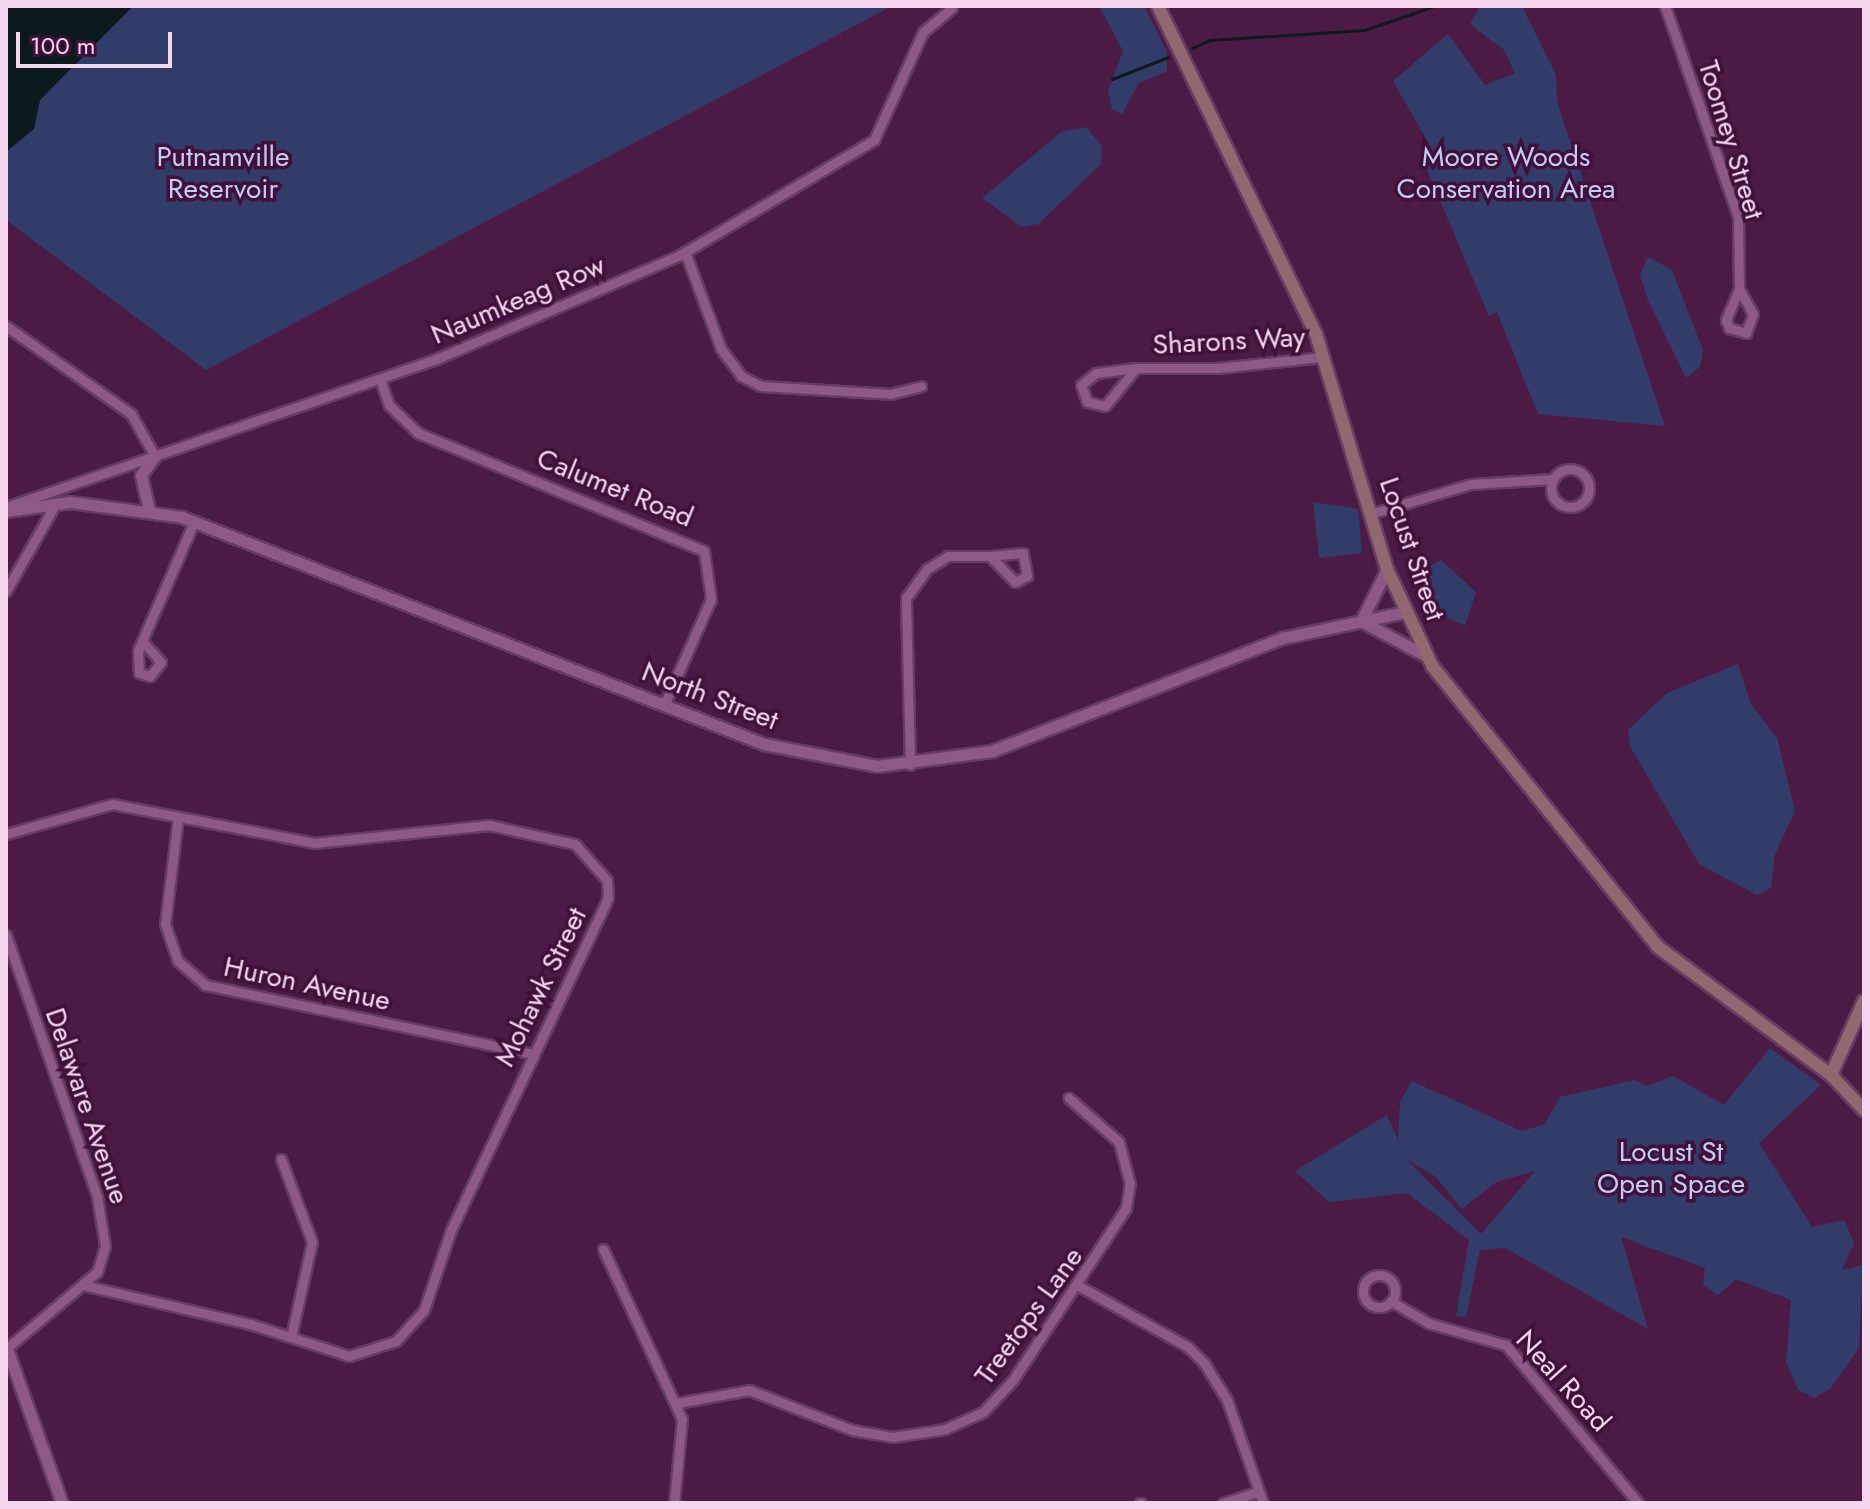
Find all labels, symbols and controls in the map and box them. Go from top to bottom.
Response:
scale bar [20,16,176,66]
text: 100 m [30,28,96,63]
street label: Toomey Street [1691,57,1771,223]
park label: Putnamville Reservoir [157,140,289,206]
park label: Moore Woods Conservation Area [1396,140,1616,206]
street label: Naumkeag Row [426,248,610,352]
street label: Sharons Way [1152,320,1306,362]
street label: Calumet Road [532,441,698,535]
street label: Locust Street [1372,473,1452,625]
street label: North Street [637,655,783,737]
street label: Mohawk Street [488,902,594,1072]
street label: Huron Avenue [221,950,393,1018]
street label: Delaware Avenue [38,1004,136,1208]
park label: Locust St Open Space [1597,1135,1745,1201]
street label: Treetops Lane [968,1241,1090,1391]
street label: Neal Road [1509,1323,1617,1439]

